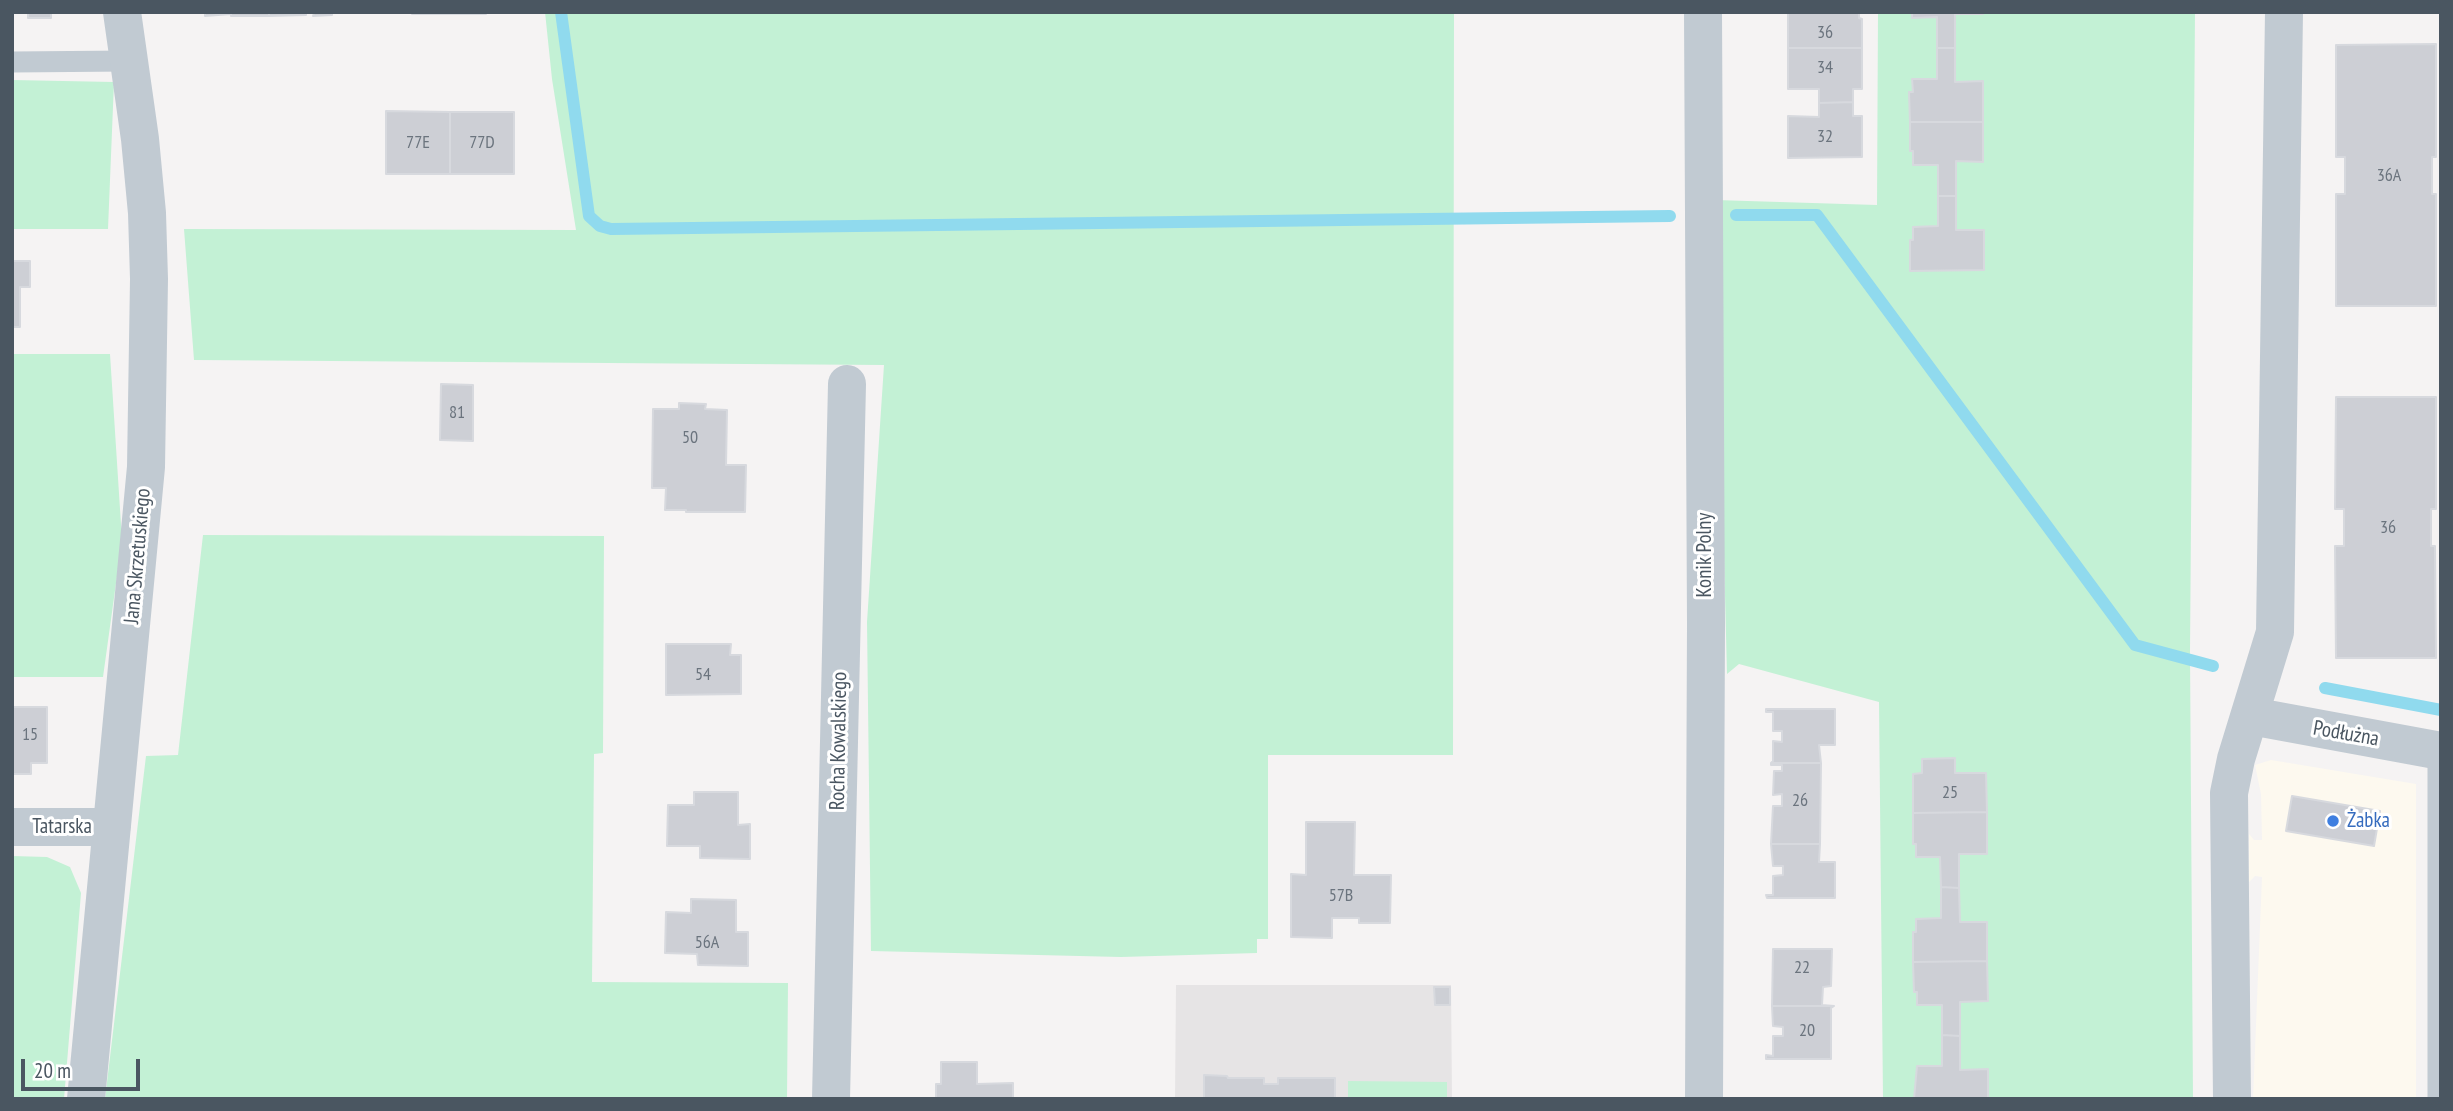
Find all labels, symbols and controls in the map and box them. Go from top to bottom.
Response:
house number: 36 [1817,22,1833,44]
house number: 34 [1817,57,1833,79]
house number: 32 [1817,126,1833,148]
house number: 77E [406,132,430,154]
house number: 77D [469,132,495,154]
house number: 36A [2377,165,2401,187]
house number: 81 [449,402,465,424]
house number: 50 [682,427,698,449]
street label: Jana Skrzetuskiego [120,487,156,625]
street label: Konik Polny [1692,513,1718,597]
house number: 36 [2380,517,2396,539]
house number: 54 [695,664,711,686]
street label: Rocha Kowalskiego [825,672,853,810]
street label: Podłużna [2311,716,2381,752]
house number: 15 [22,724,38,746]
house number: 25 [1942,782,1958,804]
house number: 26 [1792,790,1808,812]
place label: Żabka [2347,808,2390,834]
marker: Żabka [2325,813,2341,829]
street label: Tatarska [32,814,92,840]
house number: 57B [1329,885,1353,907]
house number: 56A [695,932,719,954]
house number: 22 [1794,957,1810,979]
house number: 20 [1799,1020,1815,1042]
scale bar [24,1044,144,1088]
text: 20 m [34,1057,71,1084]

